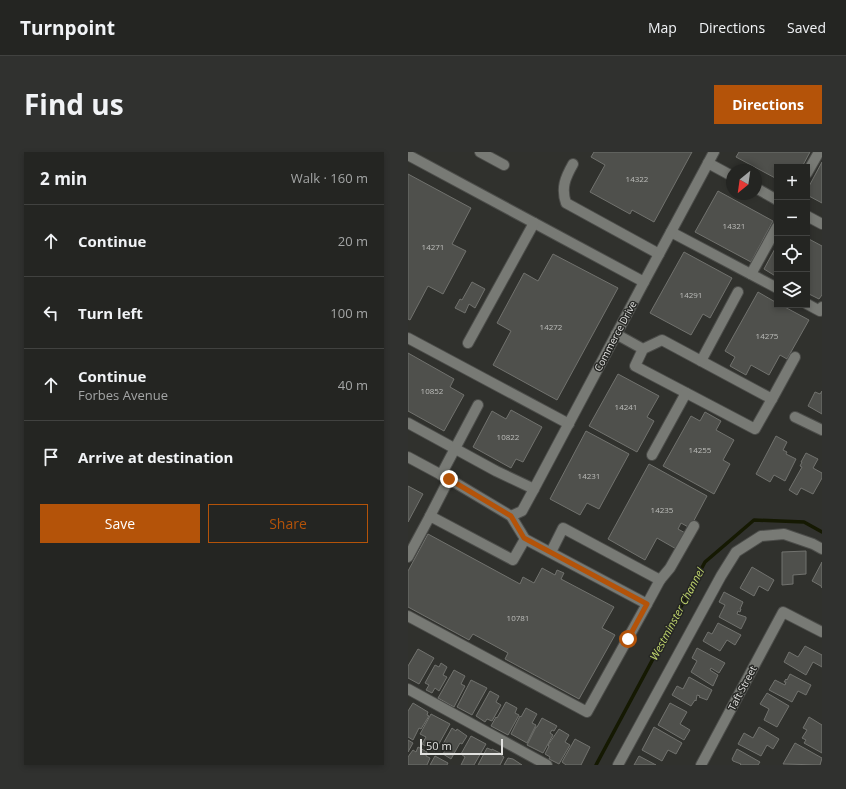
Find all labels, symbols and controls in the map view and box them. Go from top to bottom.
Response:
text: Turnpoint [20,15,115,41]
text: Map [648,18,677,37]
text: Directions [699,18,765,37]
text: Saved [787,18,826,37]
text: Find us [24,85,124,123]
button: Directions [714,85,822,124]
north arrow [726,164,762,200]
map controls [774,164,810,308]
button: + [774,164,810,200]
text: 2 min [40,167,87,190]
text: Walk · 160 m [291,169,368,187]
house number: 14322 [626,173,649,184]
button: − [774,200,810,236]
house number: 14321 [723,220,745,231]
icon: ahead [40,230,62,252]
text: Continue [78,231,146,251]
text: 20 m [338,232,368,250]
button: locate [774,236,810,272]
house number: 14271 [422,241,444,252]
button: layers [774,272,810,308]
house number: 14291 [680,289,702,300]
street label: Commerce Drive [591,298,640,374]
icon: left [40,302,62,324]
text: Turn left [78,303,143,323]
text: 100 m [330,304,368,322]
house number: 14272 [540,321,563,332]
house number: 14275 [756,330,779,341]
text: Continue [78,366,146,386]
icon: ahead [40,374,62,396]
text: 40 m [338,376,368,394]
house number: 10852 [421,385,444,396]
text: Forbes Avenue [78,386,168,404]
house number: 14241 [615,401,637,412]
house number: 10822 [497,431,520,442]
house number: 14255 [689,444,712,455]
icon: arrive [40,446,62,468]
text: Arrive at destination [78,447,233,467]
route end [440,470,458,488]
house number: 14231 [578,470,600,481]
button: Save [40,504,200,543]
button: Share [208,504,368,543]
house number: 14235 [651,504,674,515]
water label: Westminster Channel [646,565,707,663]
house number: 10781 [507,612,529,623]
route start [619,630,637,648]
street label: Taft Street [724,663,760,713]
scale bar [420,737,503,756]
text: 50 m [426,738,452,753]

